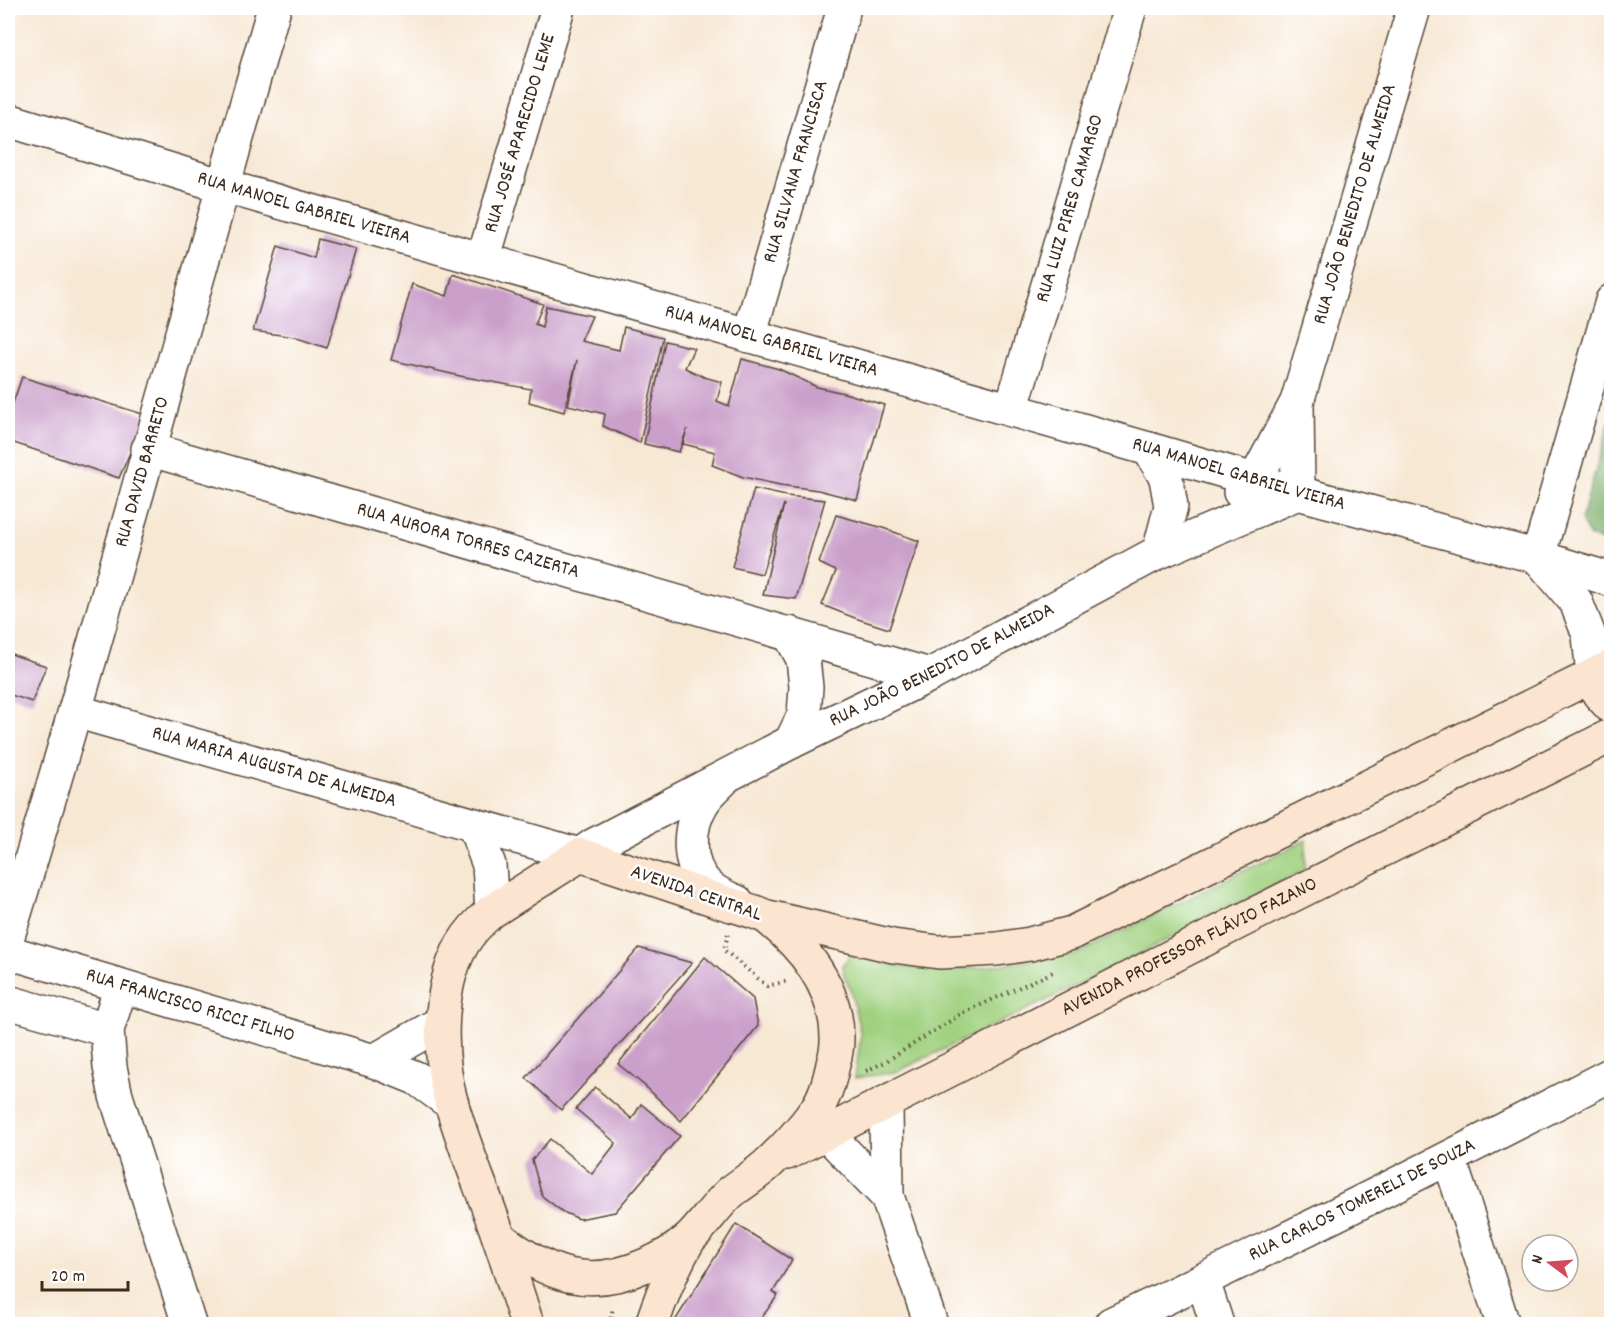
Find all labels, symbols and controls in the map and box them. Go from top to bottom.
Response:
street label: RUA JOSÉ APARECIDO LEME [478,30,564,236]
street label: RUA SILVANA FRANCISCA [757,77,836,267]
street label: RUA JOÃO BENEDITO DE ALMEIDA [1307,81,1405,328]
street label: RUA LUIZ PIRES CAMARGO [1030,111,1112,306]
street label: RUA MANOEL GABRIEL VIEIRA [194,165,414,253]
street label: RUA MANOEL GABRIEL VIEIRA [661,298,882,385]
street label: RUA DAVID BARRETO [108,394,177,551]
street label: RUA MANOEL GABRIEL VIEIRA [1129,431,1349,519]
street label: RUA AURORA TORRES CAZERTA [353,496,583,587]
street label: RUA JOÃO BENEDITO DE ALMEIDA [825,596,1060,735]
street label: RUA MARIA AUGUSTA DE ALMEIDA [149,720,400,816]
street label: AVENIDA CENTRAL [627,858,765,930]
street label: AVENIDA PROFESSOR FLÁVIO FAZANO [1057,871,1322,1024]
street label: RUA FRANCISCO RICCI FILHO [82,962,298,1051]
street label: RUA CARLOS TOMERELI DE SOUZA [1244,1132,1481,1269]
north arrow [1520,1233,1580,1293]
text: N [1526,1252,1550,1267]
scale bar [42,1254,128,1292]
text: 20 m [51,1265,85,1290]

